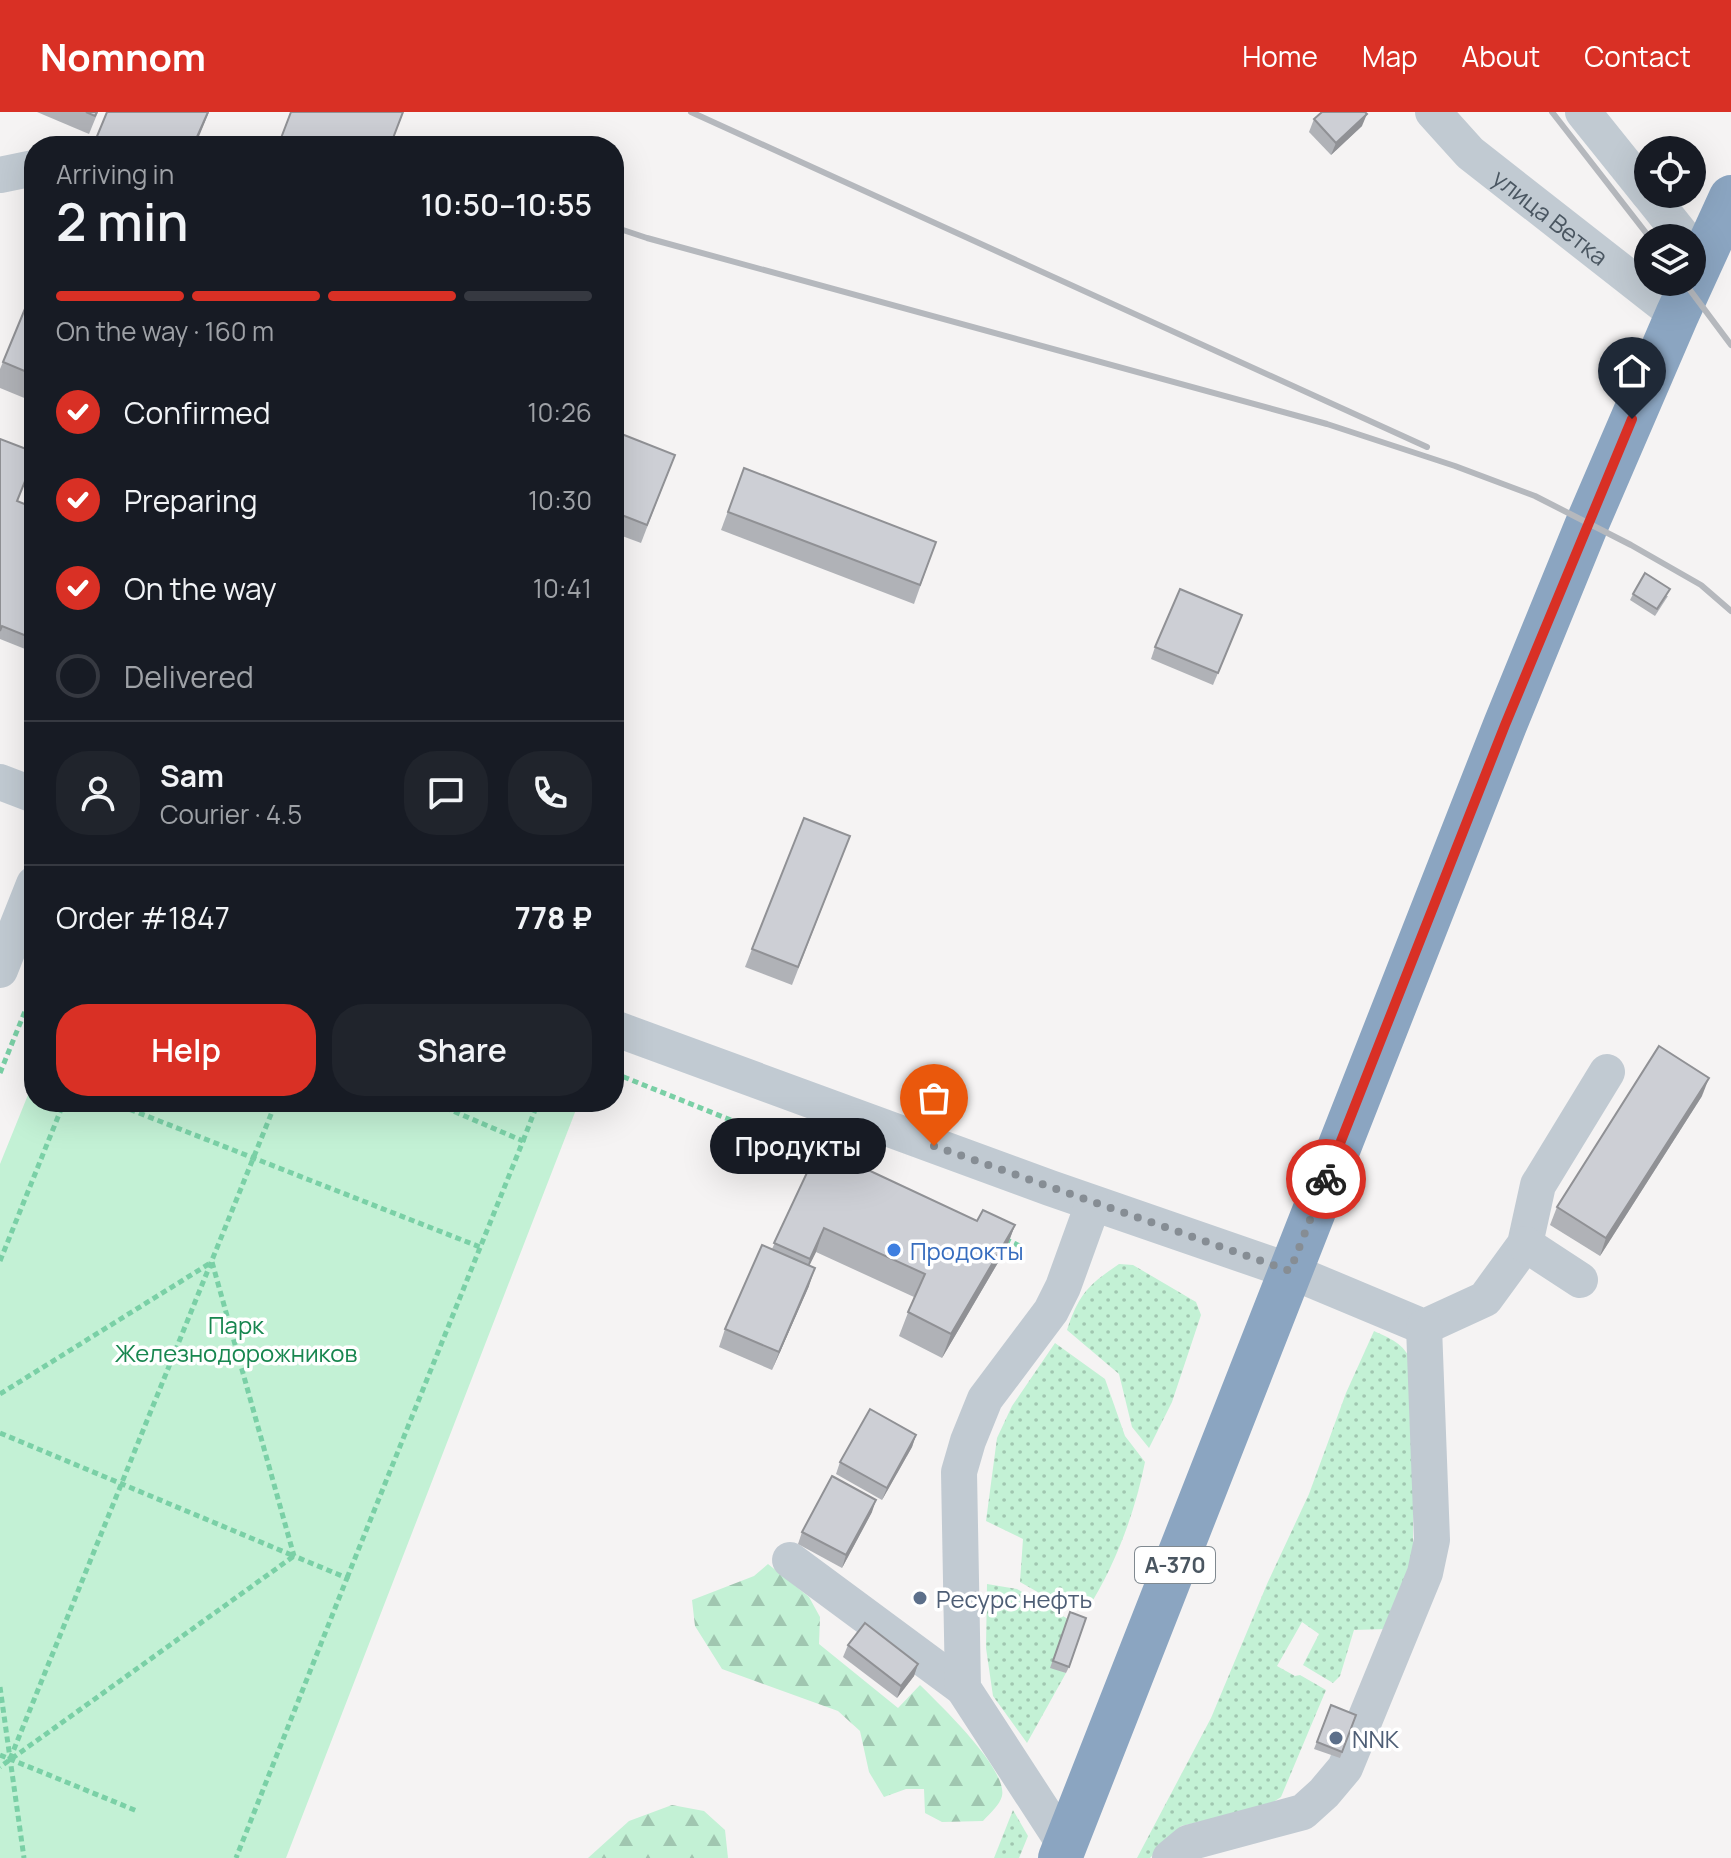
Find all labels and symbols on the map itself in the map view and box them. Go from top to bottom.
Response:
street label: улица Ветка [1486,161,1616,272]
pin [1598,337,1666,419]
pin [900,1064,968,1146]
callout: Продукты [710,1118,886,1174]
courier [1286,1139,1366,1219]
place label: Продокты [910,1234,1024,1267]
marker: Продокты [885,1241,903,1259]
park label: Парк Железнодорожников [115,1308,357,1369]
road number: А-370 [1135,1547,1215,1583]
place label: Ресурс нефть [936,1582,1092,1615]
marker: Ресурс нефть [911,1589,929,1607]
place label: NNK [1352,1722,1400,1755]
marker: NNK [1327,1729,1345,1747]

